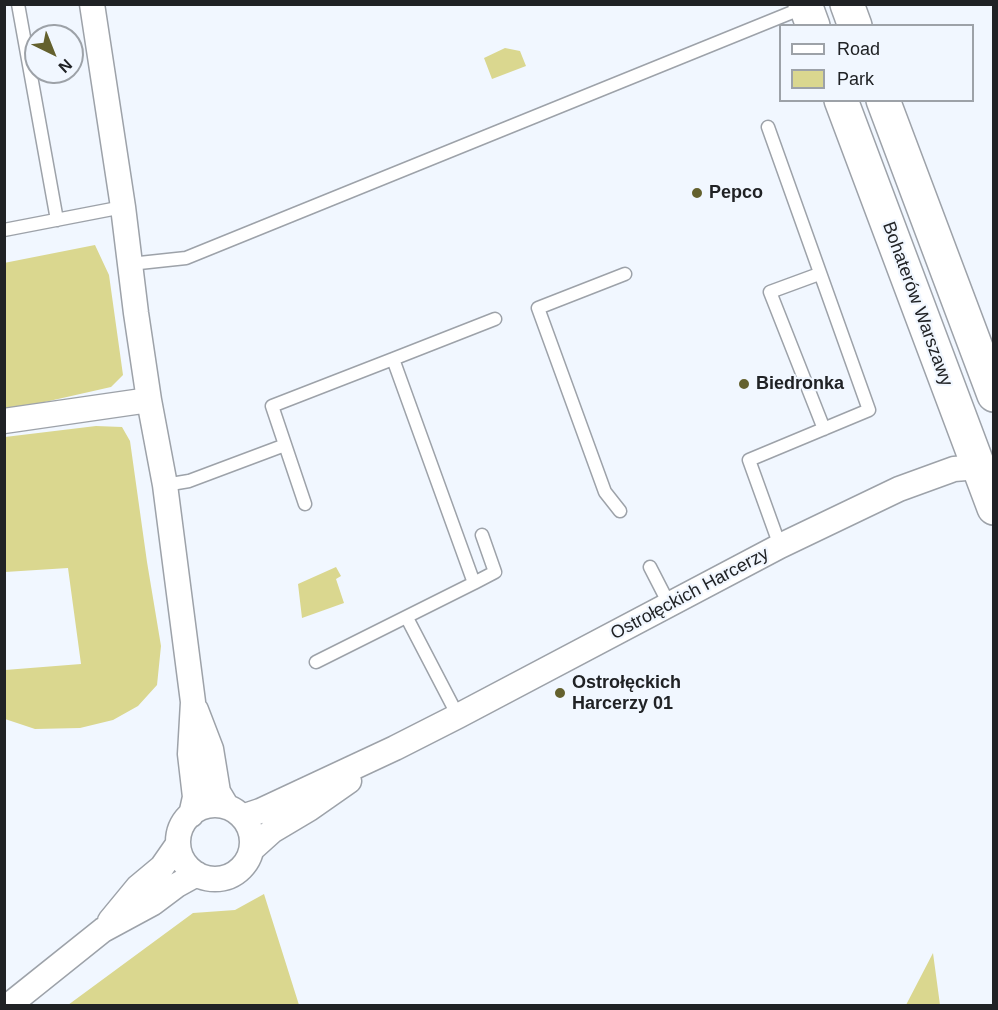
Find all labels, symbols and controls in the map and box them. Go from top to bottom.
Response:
north arrow [24,24,84,84]
legend [779,24,974,102]
text: Road [837,39,880,59]
text: N [55,56,75,76]
text: Park [837,69,874,89]
place label: Pepco [709,182,763,204]
marker: Pepco [690,186,704,200]
street label: Bohaterów Warszawy [877,219,957,389]
place label: Biedronka [756,373,844,395]
marker: Biedronka [737,377,751,391]
street label: Ostrołęckich Harcerzy [607,543,773,645]
place label: Ostrołęckich Harcerzy 01 [572,672,681,714]
marker: Ostrołęckich Harcerzy 01 [553,686,567,700]

